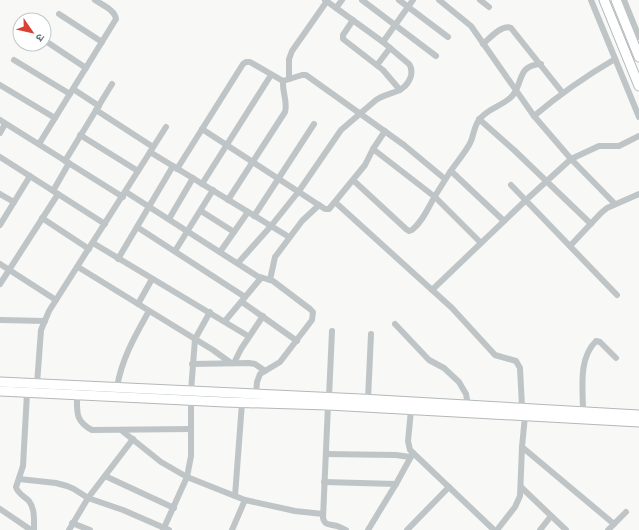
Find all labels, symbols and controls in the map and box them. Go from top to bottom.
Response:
north arrow [12,12,52,52]
text: उ [32,31,48,45]

